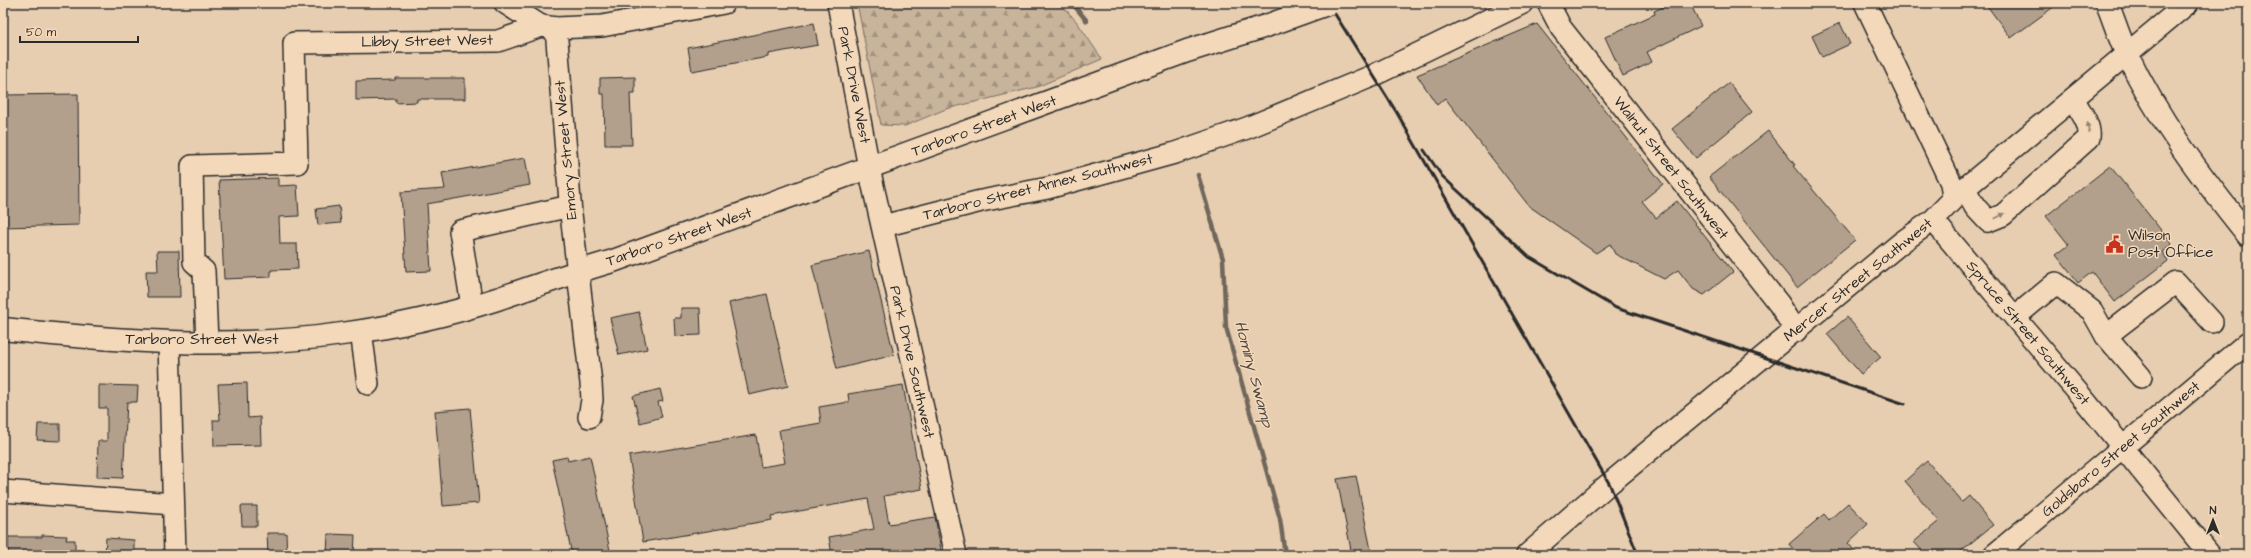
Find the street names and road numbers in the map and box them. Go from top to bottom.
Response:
street label: Park Drive West [832,25,876,145]
street label: Libby Street West [361,29,493,54]
street label: Emory Street West [549,79,584,220]
street label: Tarboro Street West [909,90,1059,162]
street label: Walnut Street Southwest [1608,92,1734,244]
street label: Tarboro Street Annex Southwest [921,148,1155,226]
street label: Tarboro Street West [603,202,755,272]
street label: Mercer Street Southwest [1779,213,1937,347]
street label: Spruce Street Southwest [1961,256,2095,410]
street label: Park Drive Southwest [884,284,940,440]
street label: Tarboro Street West [126,329,278,350]
street label: Goldsboro Street Southwest [2037,376,2205,522]

